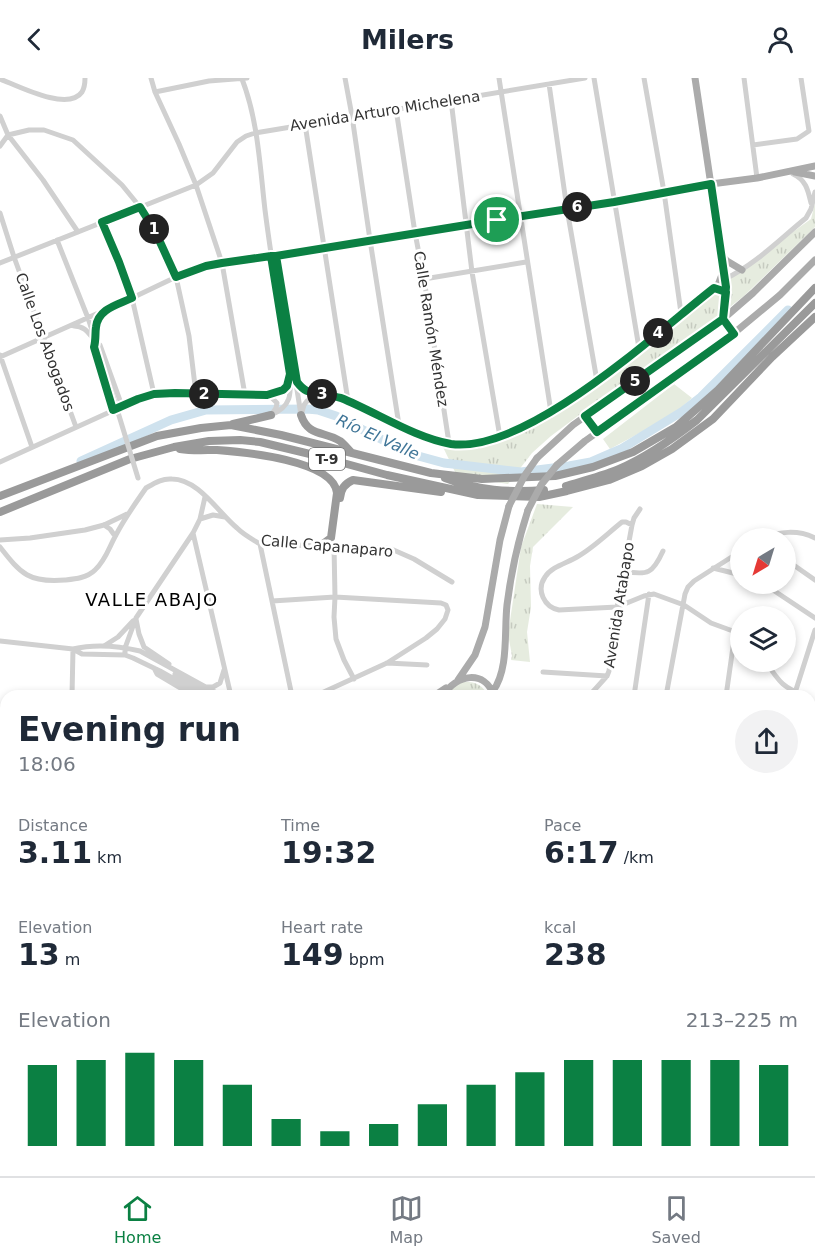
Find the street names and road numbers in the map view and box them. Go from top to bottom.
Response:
street label: Avenida Arturo Michelena [289,87,481,135]
street label: Calle Ramón Méndez [410,250,452,408]
street label: Calle Los Abogados [12,270,78,414]
road number: T-9 [309,448,345,470]
street label: Calle Capanaparo [260,531,394,561]
street label: Avenida Atabapo [600,541,638,669]

